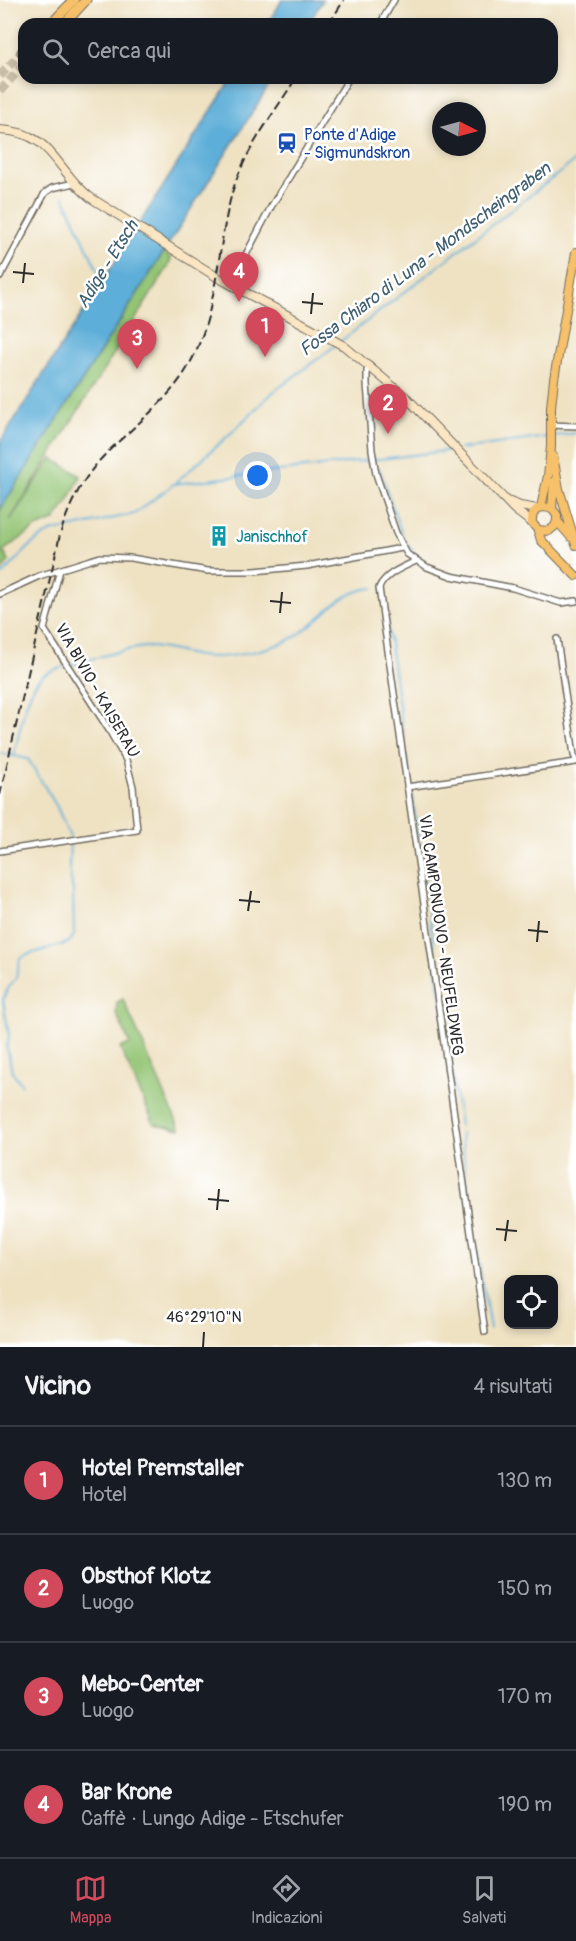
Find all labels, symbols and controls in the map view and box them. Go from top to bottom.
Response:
search box [18,18,558,84]
icon: search [39,35,72,68]
text: Cerca qui [87,37,171,65]
north arrow [432,102,486,156]
place label: Ponte d'Adige - Sigmundskron [304,125,410,163]
station icon: Ponte d'Adige - Sigmundskron [275,131,299,155]
water label: Fossa Chiaro di Luna - Mondscheingraben [295,157,556,361]
water label: Adige - Etsch [71,215,144,312]
pin: 4 [220,252,258,302]
pin: 1 [246,308,284,357]
pin: 3 [118,320,156,369]
pin: 2 [368,384,408,434]
your location [243,461,272,490]
building icon: Janischhof [207,524,231,548]
place label: Janischhof [236,527,308,547]
street label: VIA BIVIO - KAISERAU [50,620,144,761]
street label: VIA CAMPONUOVO - NEUFELDWEG [414,813,468,1057]
map controls [504,1275,558,1329]
button: locate [504,1275,558,1329]
text: 46°29'10"N [166,1308,242,1327]
text: Vicino [24,1370,91,1402]
text: 4 risultati [474,1374,552,1399]
text: Hotel Premstaller [81,1454,244,1482]
text: 1 [40,1468,47,1493]
text: 130 m [497,1468,552,1493]
text: Hotel [81,1482,127,1507]
text: Obsthof Klotz [81,1562,211,1590]
text: 2 [38,1576,49,1601]
text: 150 m [498,1576,552,1601]
text: Luogo [81,1590,134,1615]
text: Mebo-Center [81,1670,203,1698]
text: 3 [38,1684,49,1709]
text: 170 m [498,1684,552,1709]
text: Luogo [81,1698,134,1723]
text: Bar Krone [81,1778,172,1806]
text: 4 [38,1792,49,1817]
text: 190 m [498,1792,552,1817]
text: Caffè · Lungo Adige - Etschufer [81,1806,344,1831]
tab: Mappa [70,1872,111,1928]
tab: Indicazioni [251,1872,322,1928]
tab: Salvati [462,1872,506,1928]

